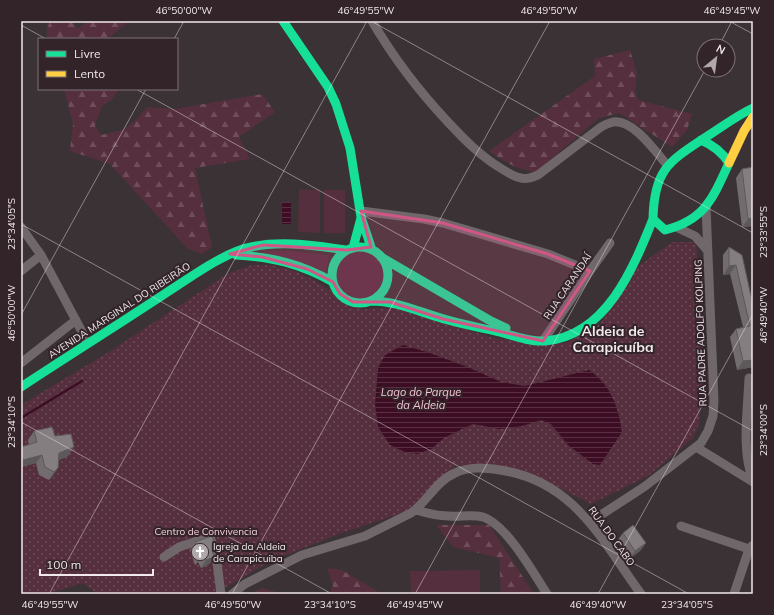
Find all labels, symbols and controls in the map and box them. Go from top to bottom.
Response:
text: 46°50'00"W [156,4,212,17]
text: 46°49'55"W [338,4,394,17]
text: 46°49'50"W [521,4,577,17]
text: 46°49'45"W [704,4,760,17]
legend [38,38,178,90]
north arrow [696,38,736,78]
text: N [714,41,728,57]
text: Livre [74,46,101,61]
text: Lento [74,66,105,81]
text: 23°34'05"S [5,198,18,250]
text: 23°33'55"S [757,206,770,258]
street label: RUA CARANDAÍ [540,250,595,322]
street label: AVENIDA MARGINAL DO RIBEIRÃO [46,259,193,361]
street label: RUA PADRE ADOLFO KOLPING [691,259,710,407]
text: 46°50'00"W [5,285,18,341]
text: 46°49'40"W [757,287,770,343]
district label: Aldeia de Carapicuíba [572,322,654,356]
water label: Lago do Parque da Aldeia [381,385,461,412]
text: 23°34'10"S [5,396,18,448]
text: 23°34'00"S [757,404,770,456]
street label: RUA DO CABO [586,504,638,569]
park label: Centro de Convivencia [155,525,257,538]
place label: Igreja da Aldeia de Carapicuiba [213,540,286,565]
church icon: Igreja da Aldeia de Carapicuiba [190,542,210,562]
scale bar [40,551,153,577]
text: 100 m [46,557,81,572]
text: 46°49'55"W [22,598,78,611]
text: 46°49'50"W [205,598,261,611]
text: 23°34'10"S [304,598,356,611]
text: 46°49'45"W [387,598,443,611]
text: 46°49'40"W [570,598,626,611]
text: 23°34'05"S [661,598,713,611]

